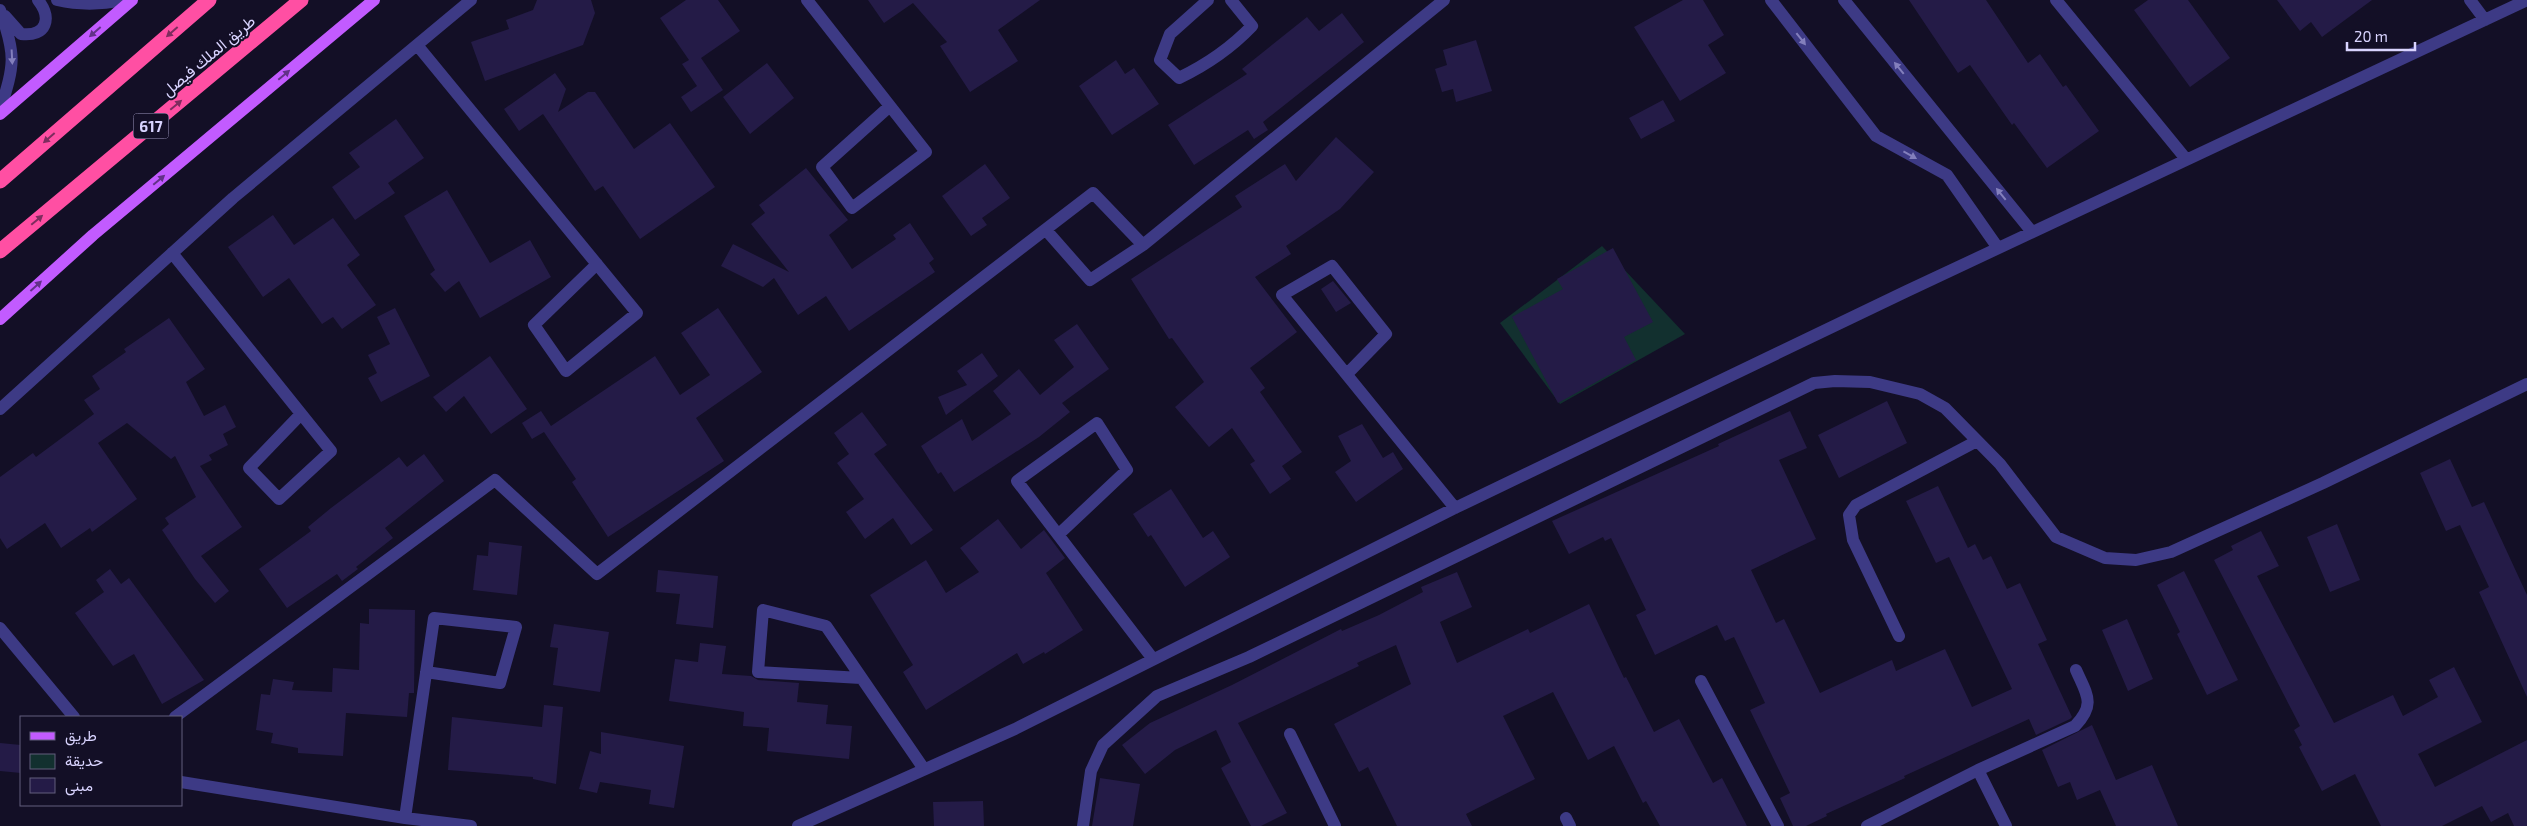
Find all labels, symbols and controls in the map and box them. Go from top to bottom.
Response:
street label: طريق الملك فيصل [158,11,260,101]
scale bar [2347,20,2414,52]
one-way arrow [89,26,101,37]
one-way arrow [165,26,178,37]
text: 20 m [2354,27,2388,45]
one-way arrow [1795,32,1806,45]
one-way arrow [9,49,17,65]
one-way arrow [1893,62,1904,75]
one-way arrow [277,70,290,81]
one-way arrow [169,99,181,111]
road number: 617 [134,114,168,138]
one-way arrow [43,132,55,144]
one-way arrow [1903,151,1918,159]
one-way arrow [152,174,165,185]
one-way arrow [1996,188,2007,201]
one-way arrow [31,214,43,226]
one-way arrow [30,280,42,292]
legend [20,716,182,806]
text: طريق [65,726,97,746]
text: حديقة [65,751,103,770]
text: مبنى [65,776,93,796]

